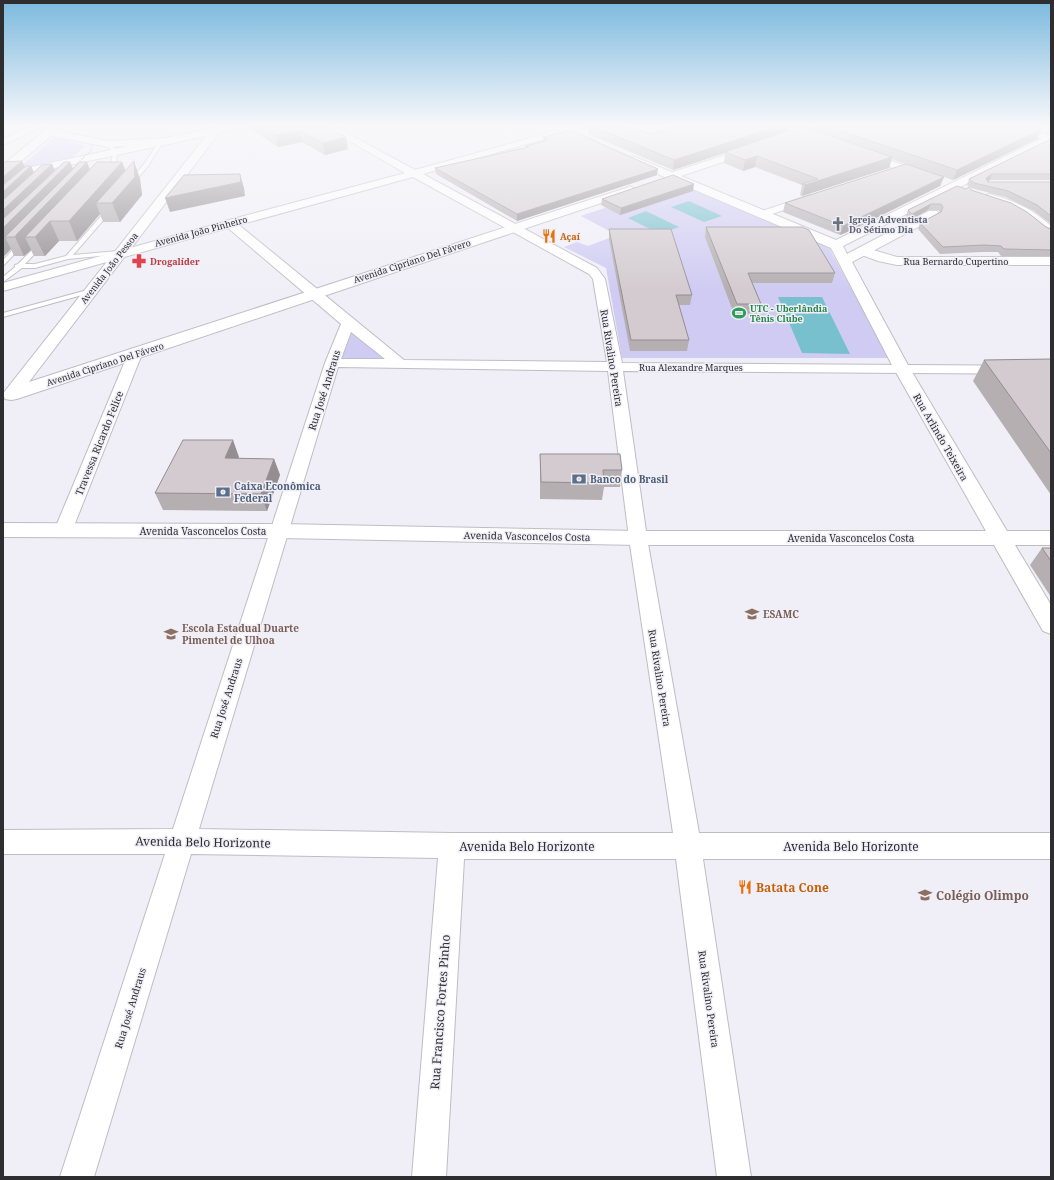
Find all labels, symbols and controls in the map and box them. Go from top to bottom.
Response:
street label: Avenida João Pinheiro [153,212,249,250]
place label: Igreja Adventista Do Sétimo Dia [849,213,928,236]
church icon: Igreja Adventista Do Sétimo Dia [830,216,846,232]
restaurant icon: Açaí [541,228,557,244]
street label: Avenida João Pessoa [77,230,141,306]
place label: Açaí [560,230,581,243]
street label: Avenida Cipríano Del Fávero [352,236,472,286]
pharmacy icon: Drogalíder [131,253,147,269]
place label: Drogalíder [150,255,200,268]
street label: Rua Bernardo Cupertino [903,255,1009,268]
place label: UTC - Uberlândia Tênis Clube [750,302,828,325]
sports icon: UTC - Uberlândia Tênis Clube [731,305,747,321]
street label: Rua Rivalino Pereira [597,308,627,408]
street label: Avenida Cipríano Del Fávero [45,339,165,389]
street label: Rua José Andraus [304,348,344,432]
street label: Rua Alexandre Marques [639,361,743,374]
street label: Travessa Ricardo Felice [72,389,126,497]
street label: Rua Arlindo Teixeira [910,391,972,484]
bank icon: Banco do Brasil [571,471,587,487]
place label: Banco do Brasil [590,472,669,486]
place label: Caixa Econômica Federal [234,479,321,505]
bank icon: Caixa Econômica Federal [215,484,231,500]
street label: Avenida Vasconcelos Costa [140,524,267,538]
street label: Avenida Vasconcelos Costa [463,528,591,544]
street label: Avenida Vasconcelos Costa [788,531,915,545]
school or university icon: ESAMC [744,606,760,622]
place label: ESAMC [763,607,799,621]
place label: Escola Estadual Duarte Pimentel de Ulhoa [182,621,299,647]
school or university icon: Escola Estadual Duarte Pimentel de Ulhoa [163,626,179,642]
street label: Rua Rivalino Pereira [645,628,675,728]
street label: Rua José Andraus [206,656,246,740]
street label: Avenida Belo Horizonte [135,832,271,852]
street label: Avenida Belo Horizonte [459,838,595,855]
street label: Avenida Belo Horizonte [783,838,919,855]
restaurant icon: Batata Cone [737,879,753,895]
place label: Batata Cone [756,879,829,896]
school or university icon: Colégio Olimpo [917,887,933,903]
place label: Colégio Olimpo [936,887,1029,904]
street label: Rua Francisco Fortes Pinho [426,934,454,1090]
street label: Rua Rivalino Pereira [695,949,723,1049]
street label: Rua José Andraus [111,966,149,1050]

